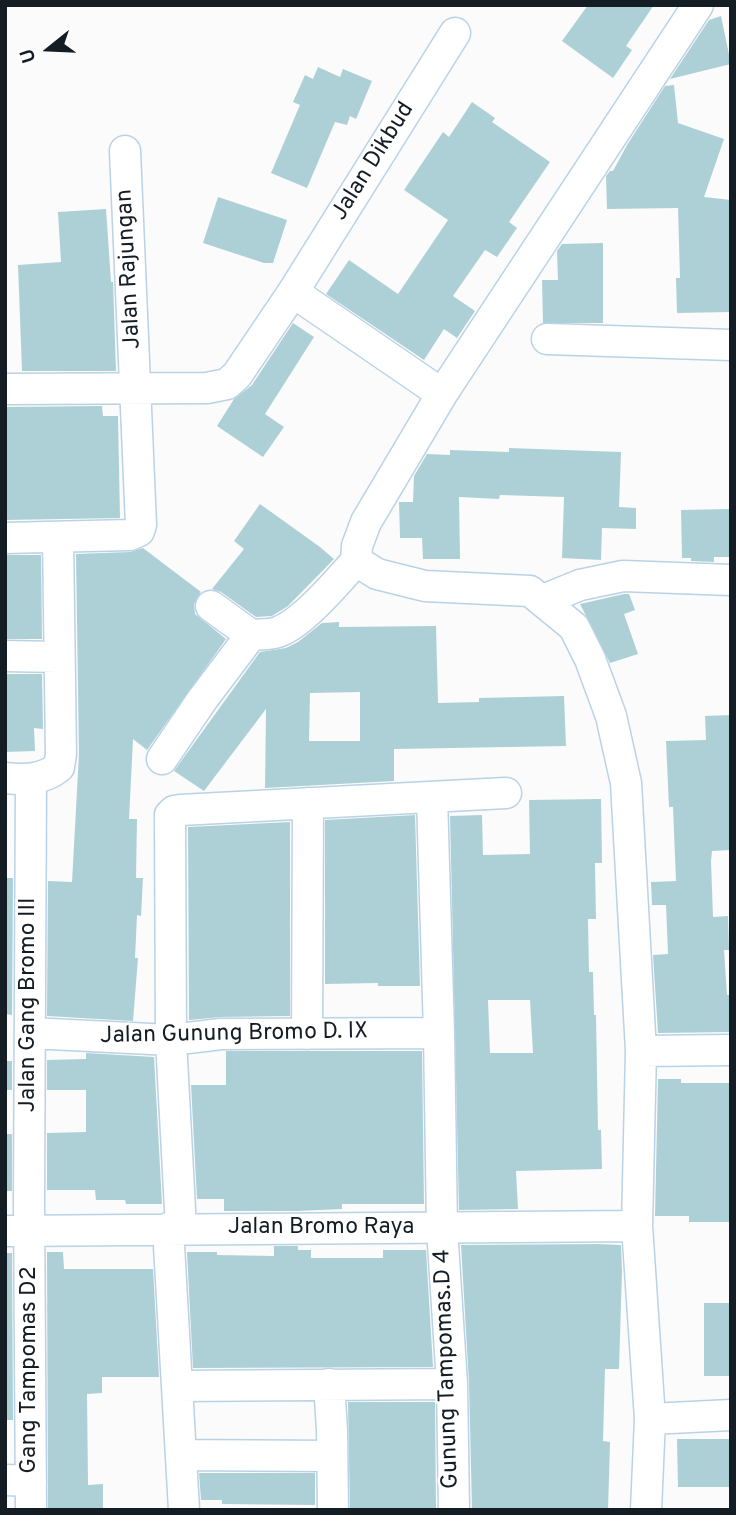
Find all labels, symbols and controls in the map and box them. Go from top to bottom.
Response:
north arrow [14,14,84,84]
text: U [16,45,43,66]
street label: Jalan Dikbud [327,98,421,226]
street label: Jalan Rajungan [112,188,148,350]
street label: Jalan Gang Bromo III [15,898,43,1112]
street label: Jalan Gunung Bromo D. IX [100,1019,368,1051]
street label: Jalan Bromo Raya [228,1214,414,1242]
street label: Gunung Tampomas.D 4 [430,1249,466,1489]
street label: Gang Tampomas D2 [16,1266,44,1474]

